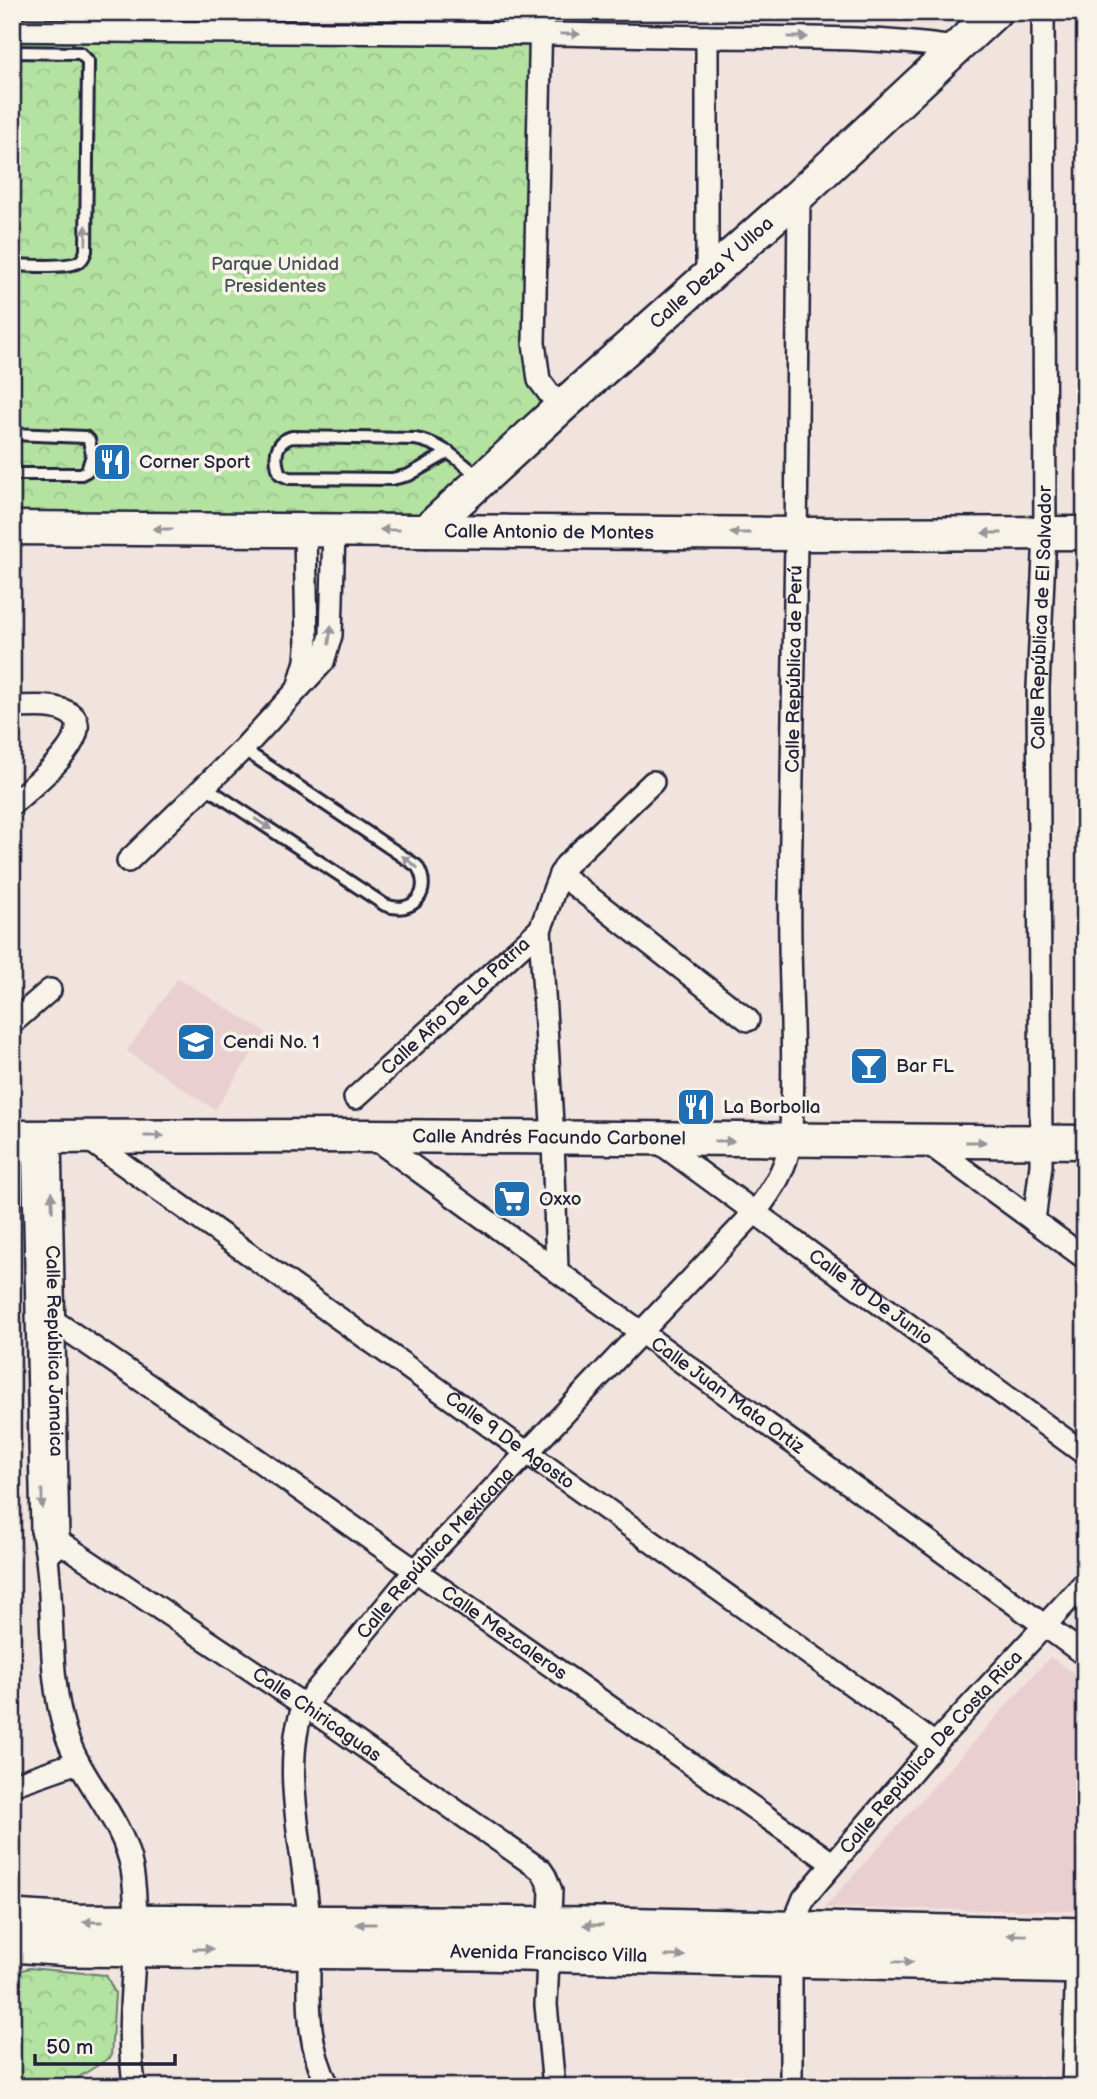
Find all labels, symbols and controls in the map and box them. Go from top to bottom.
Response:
one-way arrow [560,28,582,40]
one-way arrow [787,32,809,43]
street label: Calle Deza Y Ulloa [645,212,778,334]
one-way arrow [80,224,92,246]
park label: Parque Unidad Presidentes [211,253,339,298]
restaurant icon: Corner Sport [91,441,133,483]
place label: Corner Sport [139,451,250,474]
street label: Calle República de El Salvador [1026,484,1057,750]
street label: Calle Antonio de Montes [444,520,654,544]
one-way arrow [151,523,173,535]
one-way arrow [379,525,401,536]
one-way arrow [729,527,751,539]
one-way arrow [981,527,1003,539]
street label: Calle República de Perú [781,565,807,773]
one-way arrow [324,624,335,646]
one-way arrow [253,818,272,831]
one-way arrow [401,854,419,869]
street label: Calle Año De La Patria [376,933,535,1080]
school or university icon: Cendi No. 1 [175,1021,217,1063]
place label: Cendi No. 1 [223,1031,320,1054]
bar icon: Bar FL [848,1045,890,1087]
place label: Bar FL [896,1055,954,1078]
restaurant icon: La Borbolla [675,1086,717,1128]
place label: La Borbolla [723,1096,821,1119]
street label: Calle Andrés Facundo Carbonel [412,1125,686,1150]
one-way arrow [143,1130,165,1142]
one-way arrow [714,1135,736,1146]
one-way arrow [966,1136,988,1148]
supermarket icon: Oxxo [491,1178,533,1220]
place label: Oxxo [539,1188,581,1211]
one-way arrow [46,1191,58,1213]
street label: Calle 10 De Junio [804,1244,937,1350]
street label: Calle República Jamaica [41,1245,68,1457]
street label: Calle Juan Mata Ortiz [646,1332,810,1459]
street label: Calle 9 De Agosto [441,1386,579,1494]
street label: Calle República Mexicana [352,1462,519,1644]
one-way arrow [36,1488,47,1510]
street label: Calle Mezcaleros [437,1581,571,1685]
street label: Calle República De Costa Rica [835,1646,1027,1859]
street label: Calle Chiricaguas [248,1662,386,1767]
one-way arrow [82,1916,104,1928]
one-way arrow [354,1918,376,1930]
one-way arrow [582,1919,604,1931]
one-way arrow [1005,1929,1027,1941]
street label: Avenida Francisco Villa [450,1940,648,1967]
one-way arrow [192,1943,214,1955]
one-way arrow [664,1950,686,1962]
one-way arrow [892,1956,914,1967]
scale bar [35,2022,175,2066]
text: 50 m [46,2035,93,2060]

